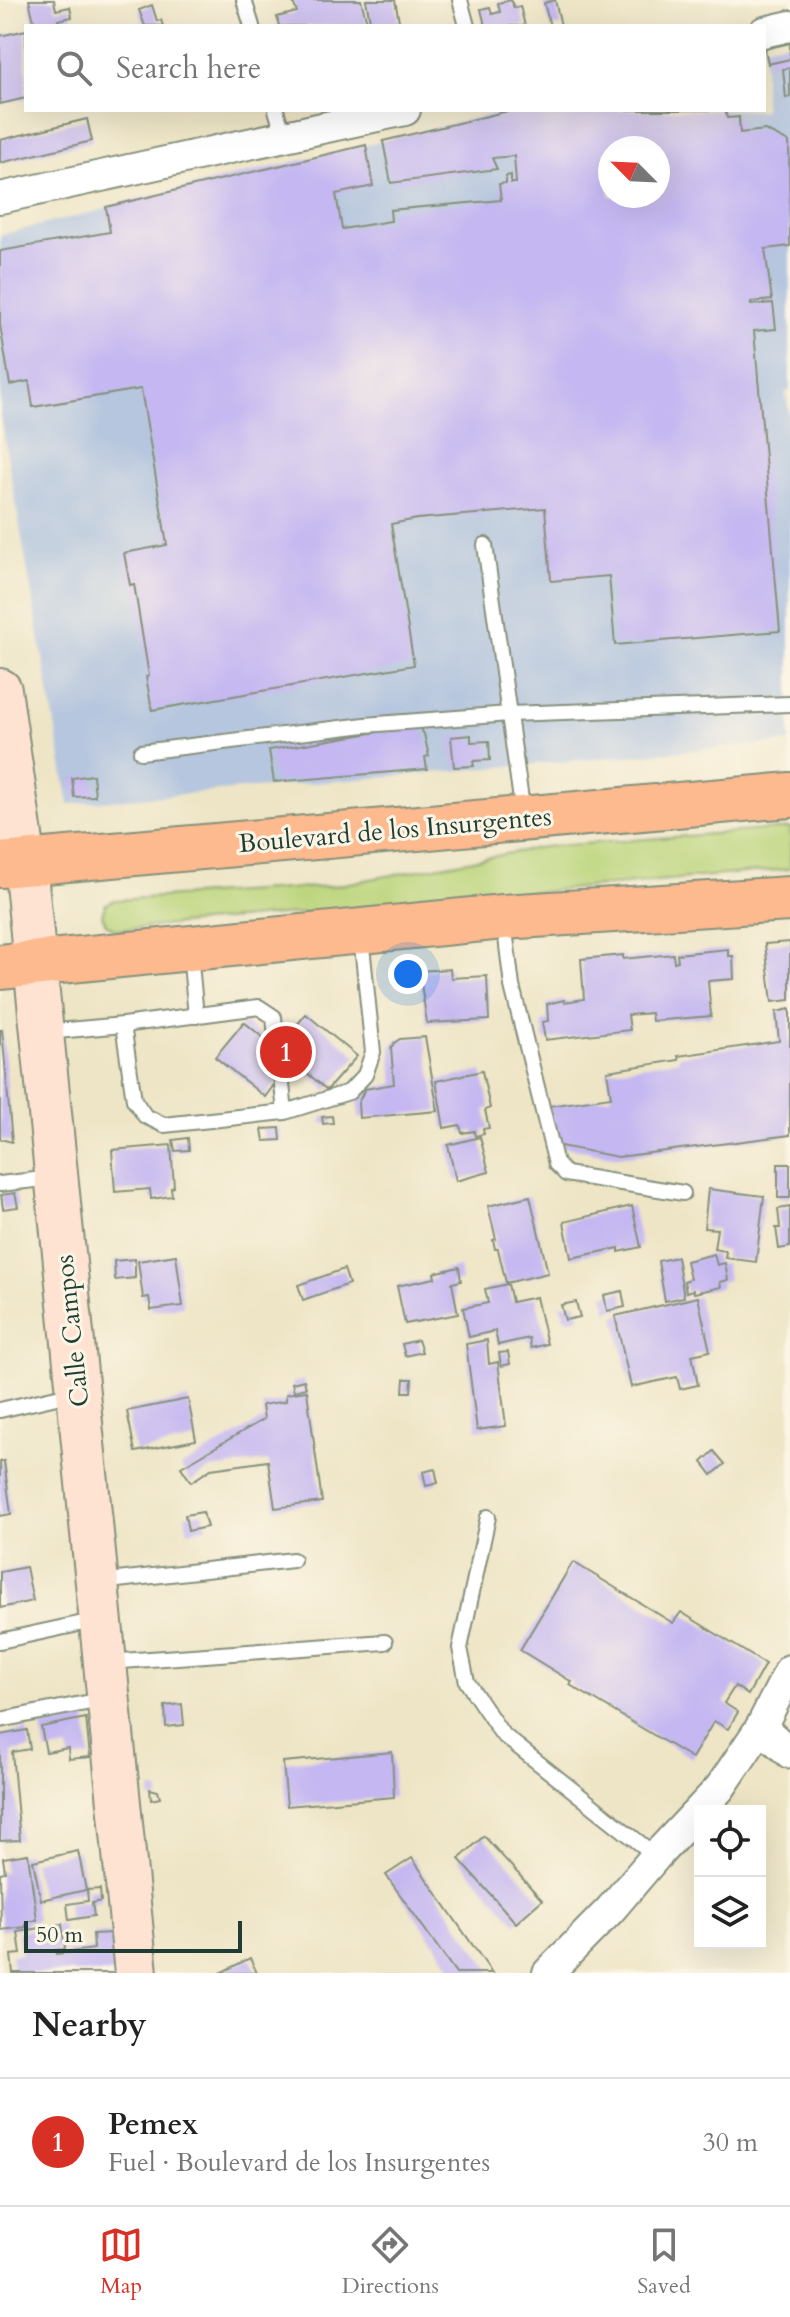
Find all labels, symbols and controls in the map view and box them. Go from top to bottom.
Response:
search box [24,24,766,112]
icon: search [52,46,96,90]
text: Search here [116,48,261,89]
north arrow [598,136,670,208]
street label: Boulevard de los Insurgentes [237,799,553,861]
your location [388,954,428,994]
pin: 1 [260,1022,312,1082]
street label: Calle Campos [47,1253,97,1409]
map controls [694,1805,766,1949]
button: locate [694,1805,766,1877]
button: layers [694,1877,766,1949]
scale bar [24,1917,242,1953]
text: 50 m [36,1920,83,1950]
text: Nearby [32,2002,147,2048]
text: Pemex [108,2104,198,2145]
text: 1 [51,2125,65,2160]
text: 30 m [702,2125,758,2160]
text: Fuel · Boulevard de los Insurgentes [108,2145,490,2180]
tab: Map [99,2223,143,2301]
tab: Directions [342,2223,439,2301]
tab: Saved [637,2223,691,2301]

